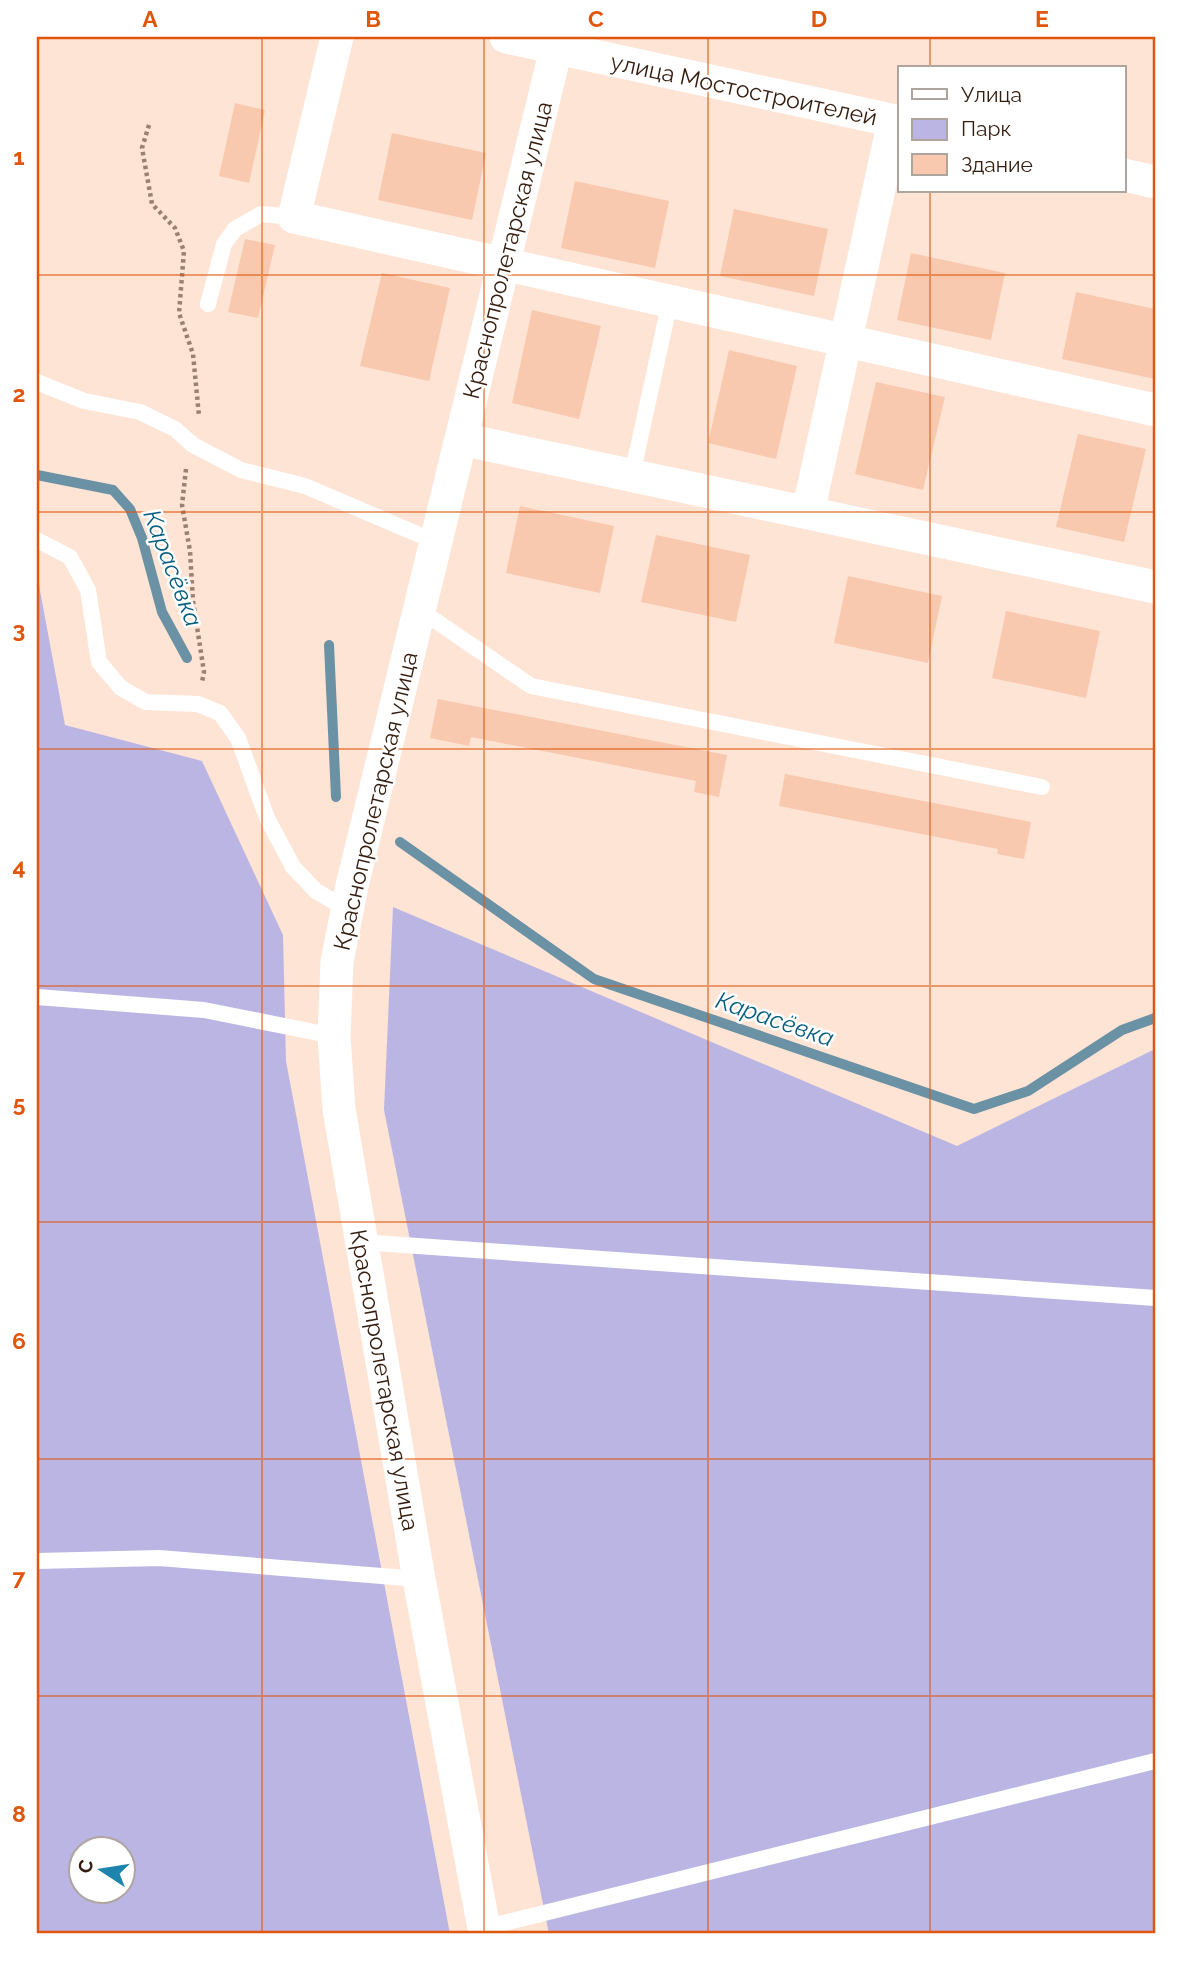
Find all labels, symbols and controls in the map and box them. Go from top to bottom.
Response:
text: A [142,5,158,32]
text: B [365,5,381,32]
text: C [588,5,604,32]
text: D [811,5,827,32]
text: E [1035,5,1049,32]
street label: улица Мостостроителей [608,48,880,130]
legend [898,66,1126,192]
text: Улица [961,82,1022,107]
street label: Краснопролетарская улица [457,99,557,401]
text: Парк [961,116,1011,141]
text: 1 [13,143,25,170]
text: Здание [961,152,1033,177]
text: 2 [13,380,25,407]
water label: Карасёвка [137,506,209,630]
text: 3 [13,616,25,643]
street label: Краснопролетарская улица [327,649,423,953]
text: 4 [12,853,26,880]
water label: Карасёвка [712,985,838,1053]
text: 5 [13,1090,26,1117]
street label: Краснопролетарская улица [345,1227,425,1533]
text: 6 [12,1327,26,1354]
text: 7 [13,1563,26,1590]
text: 8 [12,1800,26,1827]
north arrow [66,1834,136,1904]
text: С [73,1858,97,1875]

